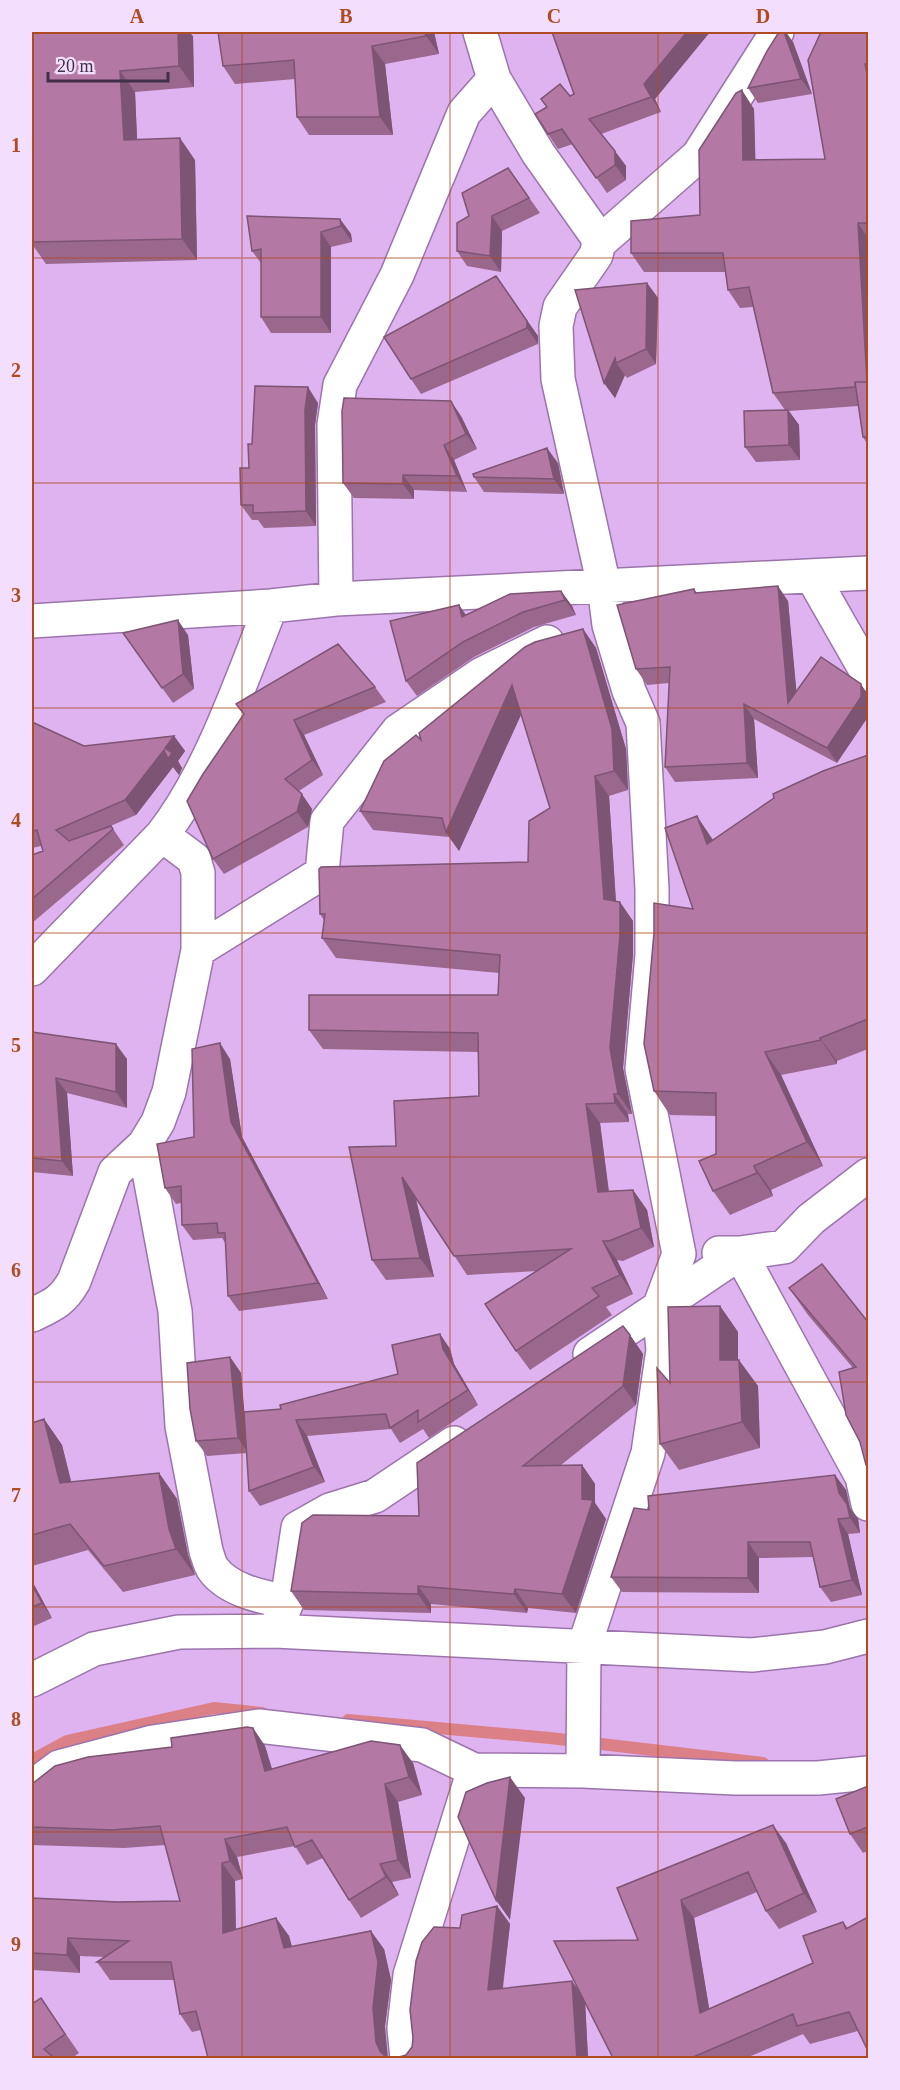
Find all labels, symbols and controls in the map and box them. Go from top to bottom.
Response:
text: A [130,5,145,27]
text: B [339,5,353,27]
text: C [547,5,561,27]
text: D [756,5,770,27]
scale bar [48,45,168,83]
text: 20 m [57,56,94,76]
text: 1 [11,134,21,156]
text: 2 [11,359,21,381]
text: 3 [11,584,21,606]
text: 4 [11,809,21,831]
text: 5 [11,1034,21,1056]
text: 6 [11,1259,21,1281]
text: 7 [11,1484,21,1506]
text: 8 [11,1708,21,1730]
text: 9 [11,1933,21,1955]

